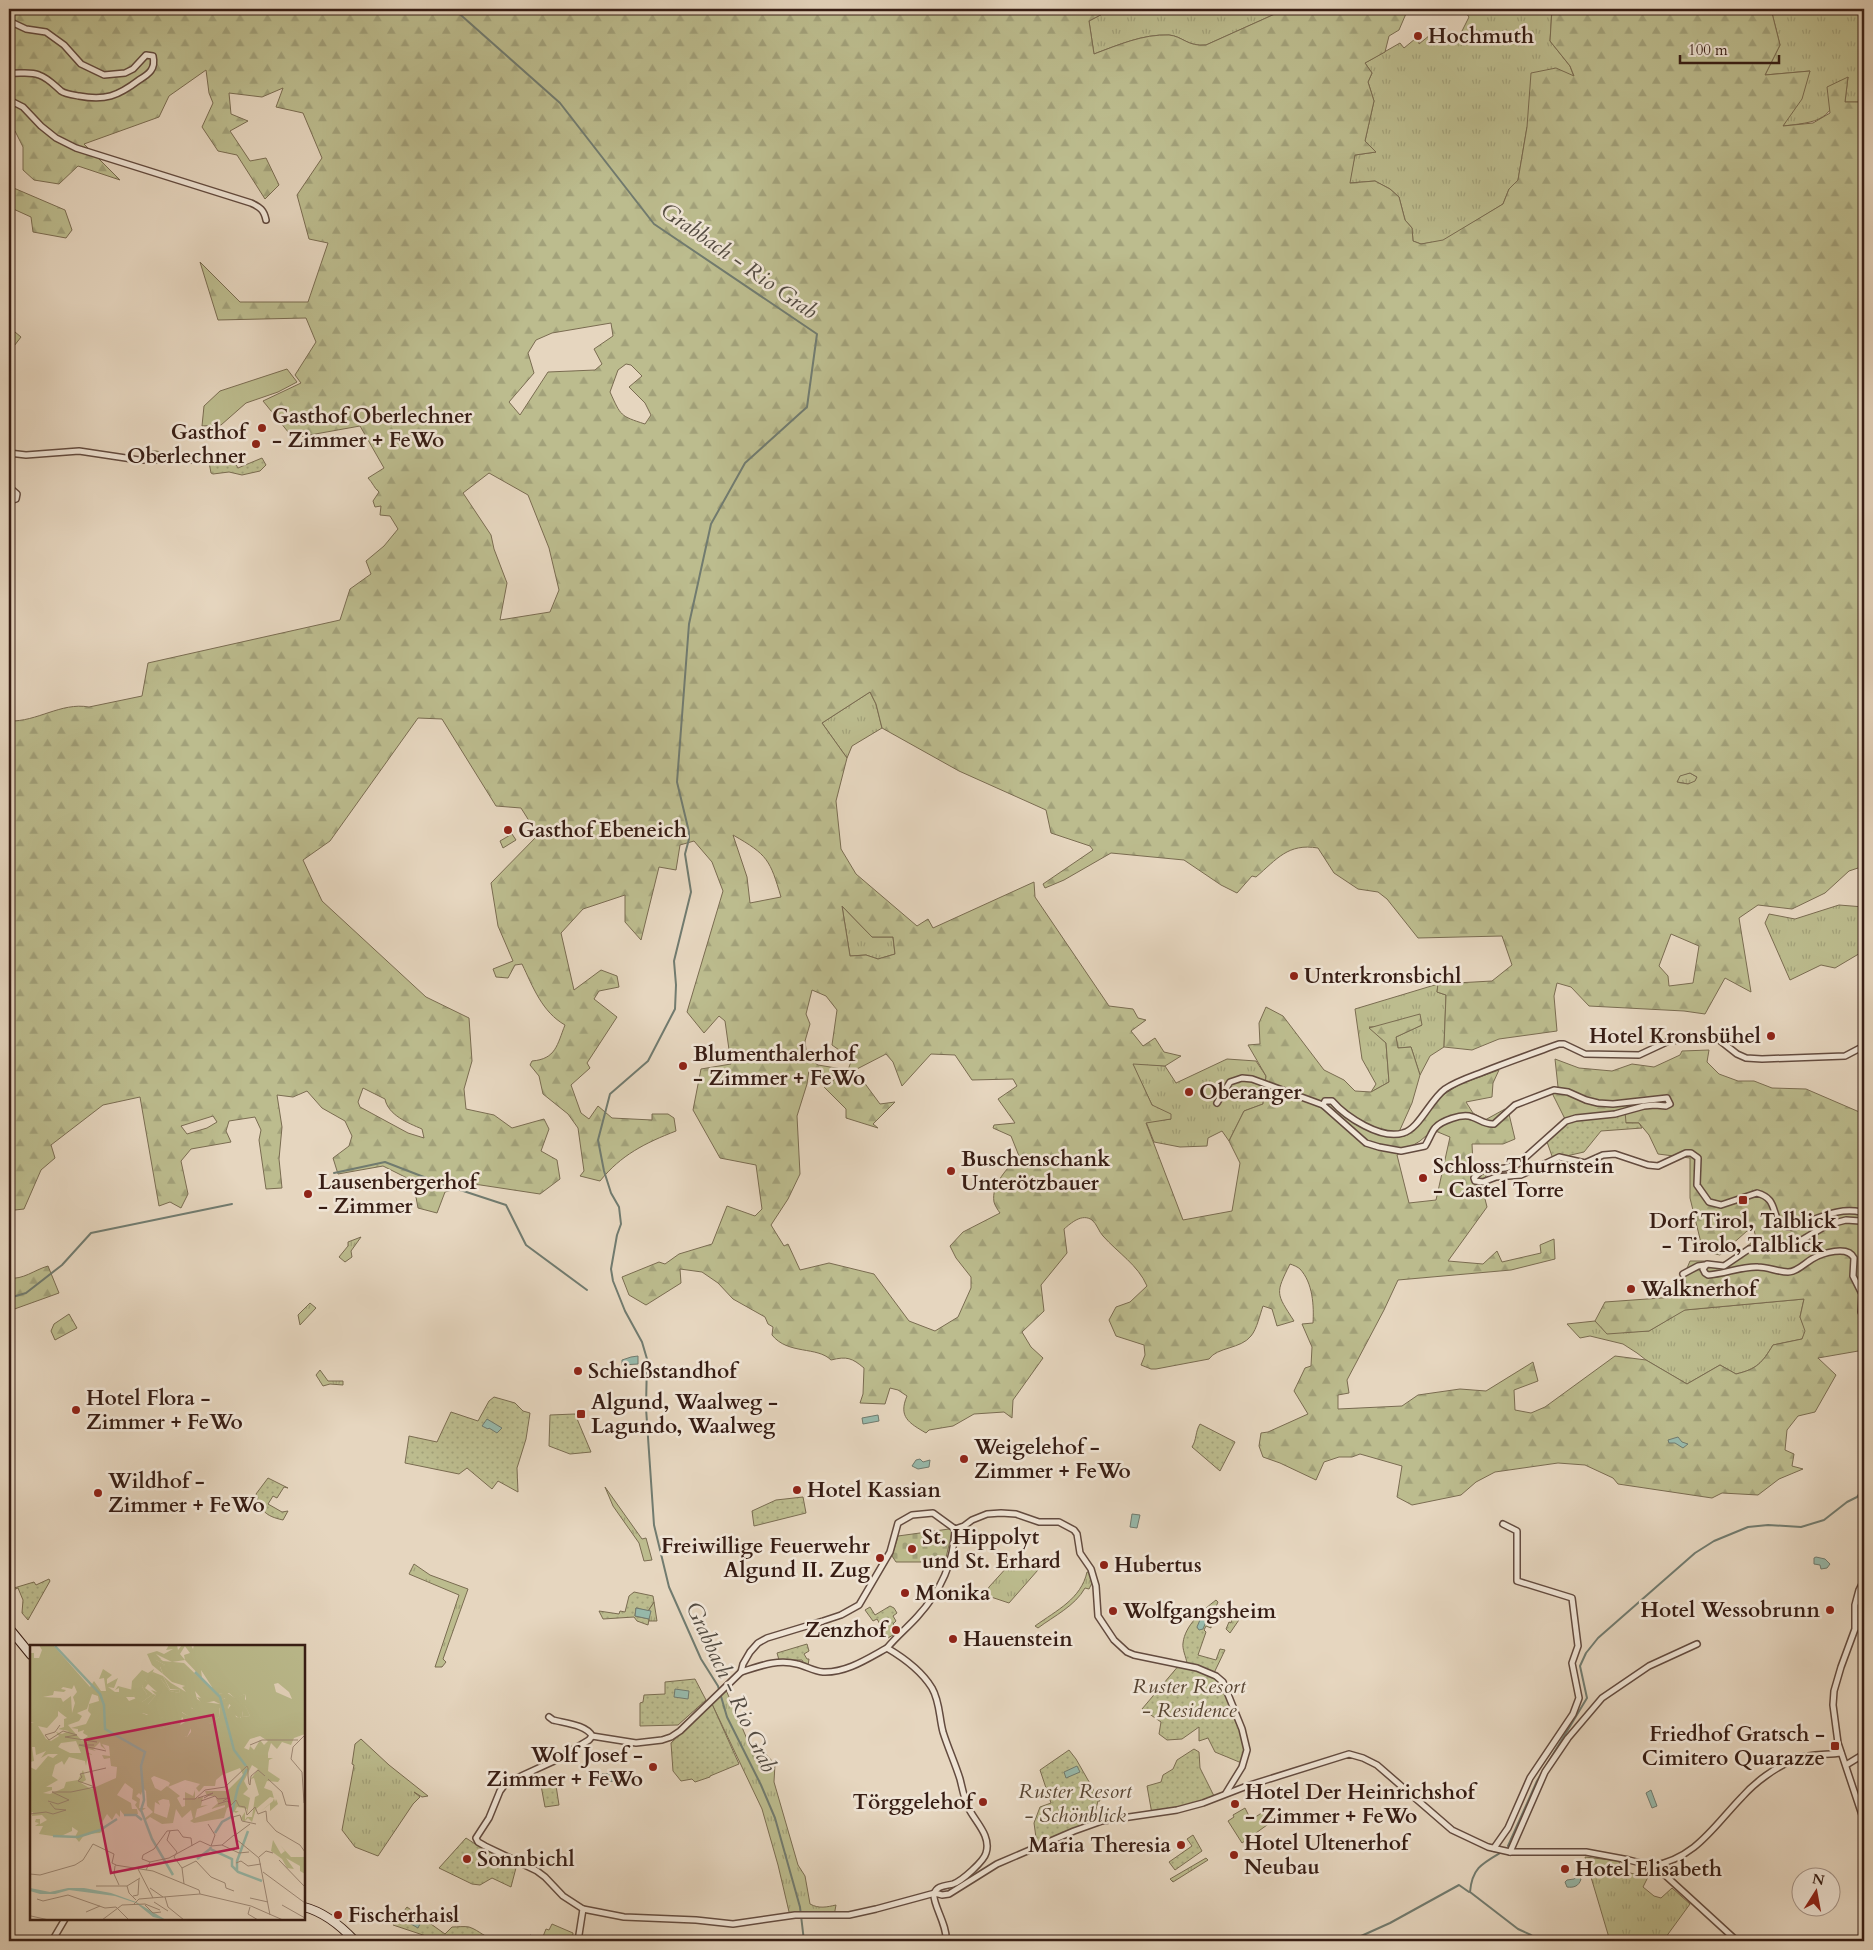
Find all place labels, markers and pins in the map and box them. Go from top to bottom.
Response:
place label: Hochmuth [1428,22,1534,51]
marker: Hochmuth [1412,30,1424,42]
place label: Gasthof Oberlechner - Zimmer + FeWo [272,402,473,455]
place label: Gasthof Oberlechner [127,418,250,471]
marker: Gasthof Oberlechner - Zimmer + FeWo [256,422,268,434]
marker: Gasthof Oberlechner [250,438,262,450]
place label: Gasthof Ebeneich [518,816,687,845]
marker: Gasthof Ebeneich [502,824,514,836]
place label: Unterkronsbichl [1304,962,1461,991]
marker: Unterkronsbichl [1288,970,1300,982]
place label: Hotel Kronsbühel [1589,1022,1761,1051]
marker: Hotel Kronsbühel [1765,1030,1777,1042]
place label: Blumenthalerhof - Zimmer + FeWo [693,1040,865,1093]
marker: Blumenthalerhof - Zimmer + FeWo [677,1060,689,1072]
place label: Oberanger [1199,1078,1302,1107]
marker: Oberanger [1183,1086,1195,1098]
place label: Buschenschank Unterötzbauer [961,1145,1110,1198]
place label: Schloss Thurnstein - Castel Torre [1433,1152,1615,1205]
marker: Buschenschank Unterötzbauer [945,1165,957,1177]
place label: Lausenbergerhof - Zimmer [318,1168,481,1221]
marker: Schloss Thurnstein - Castel Torre [1417,1172,1429,1184]
marker: Lausenbergerhof - Zimmer [302,1188,314,1200]
marker: Dorf Tirol, Talblick - Tirolo, Talblick [1737,1194,1749,1206]
place label: Dorf Tirol, Talblick - Tirolo, Talblick [1649,1207,1837,1260]
place label: Walknerhof [1640,1275,1760,1304]
marker: Walknerhof [1625,1283,1637,1295]
place label: Schießstandhof [588,1357,740,1386]
marker: Schießstandhof [572,1365,584,1377]
place label: Hotel Flora - Zimmer + FeWo [86,1384,243,1437]
place label: Algund, Waalweg - Lagundo, Waalweg [591,1388,778,1441]
marker: Hotel Flora - Zimmer + FeWo [70,1404,82,1416]
marker: Algund, Waalweg - Lagundo, Waalweg [575,1408,587,1420]
place label: Weigelehof - Zimmer + FeWo [973,1433,1131,1486]
marker: Weigelehof - Zimmer + FeWo [958,1453,970,1465]
place label: Wildhof - Zimmer + FeWo [107,1467,265,1520]
place label: Hotel Kassian [807,1476,941,1505]
marker: Hotel Kassian [791,1484,803,1496]
marker: Wildhof - Zimmer + FeWo [92,1487,104,1499]
place label: St. Hippolyt und St. Erhard [922,1523,1061,1576]
place label: Freiwillige Feuerwehr Algund II. Zug [661,1532,871,1585]
marker: St. Hippolyt und St. Erhard [906,1543,918,1555]
place label: Hubertus [1114,1551,1202,1580]
marker: Freiwillige Feuerwehr Algund II. Zug [874,1552,886,1564]
marker: Hubertus [1098,1559,1110,1571]
place label: Monika [915,1579,991,1608]
marker: Monika [899,1587,911,1599]
place label: Hotel Wessobrunn [1641,1596,1820,1625]
place label: Wolfgangsheim [1122,1597,1277,1626]
marker: Hotel Wessobrunn [1824,1604,1836,1616]
marker: Wolfgangsheim [1107,1605,1119,1617]
place label: Zenzhof [805,1616,890,1645]
marker: Zenzhof [890,1624,902,1636]
place label: Hauenstein [963,1625,1073,1654]
marker: Hauenstein [947,1633,959,1645]
place label: Friedhof Gratsch - Cimitero Quarazze [1642,1720,1825,1773]
marker: Friedhof Gratsch - Cimitero Quarazze [1829,1740,1841,1752]
place label: Wolf Josef - Zimmer + FeWo [486,1741,643,1794]
marker: Wolf Josef - Zimmer + FeWo [647,1761,659,1773]
place label: Hotel Der Heinrichshof - Zimmer + FeWo [1245,1778,1478,1831]
place label: Törggelehof [853,1788,977,1817]
marker: Törggelehof [977,1796,989,1808]
marker: Hotel Der Heinrichshof - Zimmer + FeWo [1229,1798,1241,1810]
place label: Hotel Ultenerhof Neubau [1244,1829,1412,1882]
place label: Maria Theresia [1028,1831,1172,1860]
marker: Maria Theresia [1175,1839,1187,1851]
place label: Sonnbichl [477,1845,575,1874]
marker: Hotel Ultenerhof Neubau [1228,1849,1240,1861]
marker: Sonnbichl [461,1853,473,1865]
place label: Hotel Elisabeth [1575,1855,1722,1884]
marker: Hotel Elisabeth [1559,1863,1571,1875]
place label: Fischerhaisl [348,1901,459,1930]
marker: Fischerhaisl [332,1909,344,1921]

